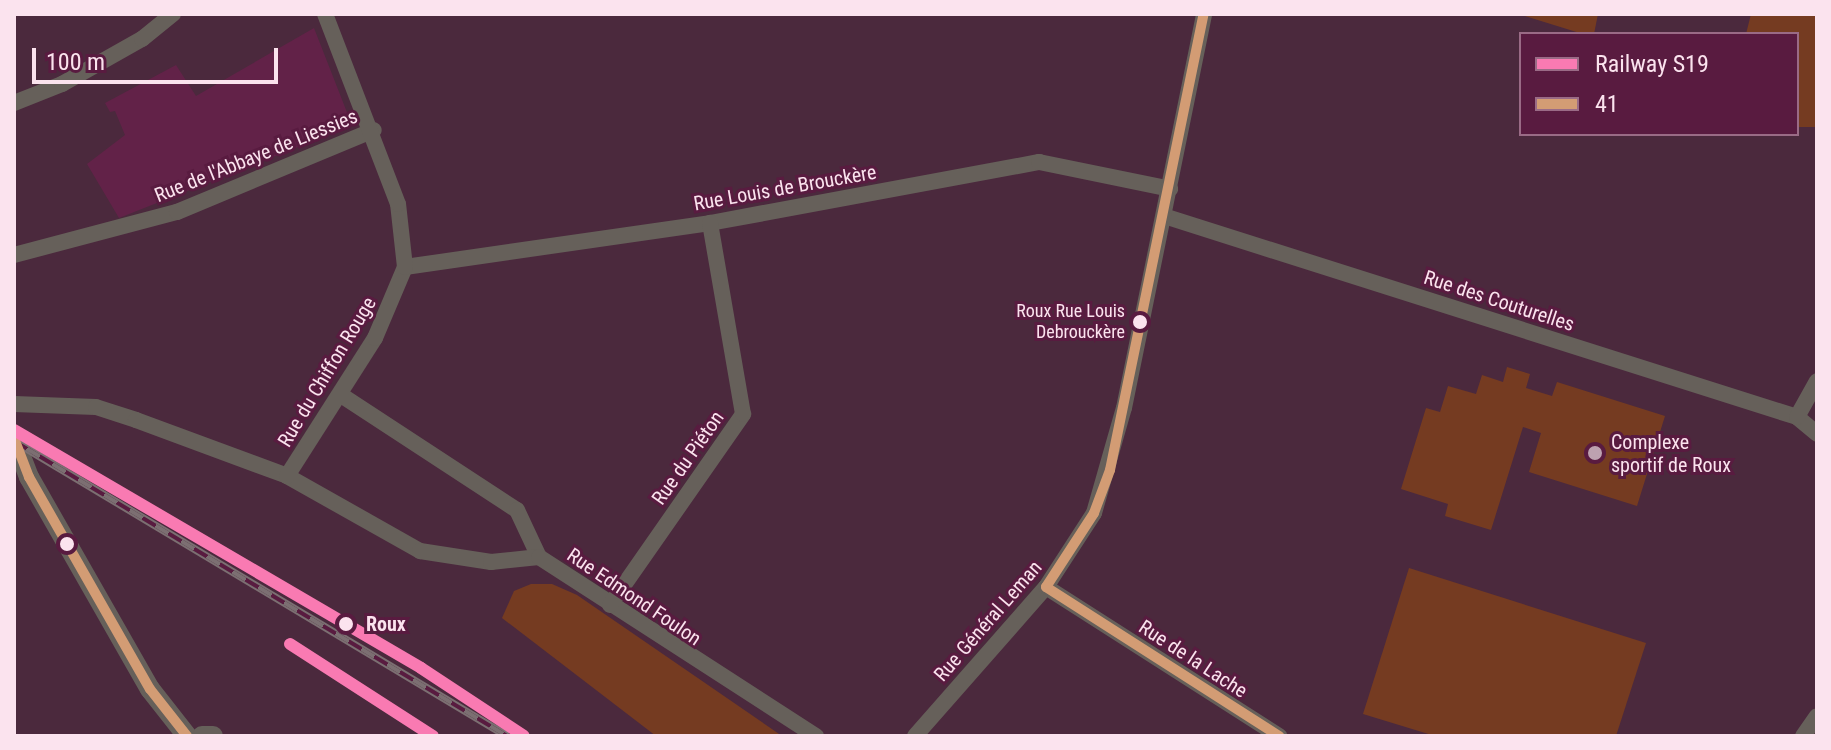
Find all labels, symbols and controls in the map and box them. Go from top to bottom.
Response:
scale bar [36,32,282,82]
legend [1519,32,1799,136]
text: 100 m [46,48,105,76]
text: Railway S19 [1595,50,1709,78]
text: 41 [1595,90,1619,118]
street label: Rue de l'Abbaye de Liessies [151,104,361,208]
street label: Rue Louis de Brouckère [692,160,878,216]
street label: Rue des Couturelles [1421,265,1577,337]
street label: Rue du Chiffon Rouge [273,293,381,451]
place label: Roux Rue Louis Debrouckère [1016,301,1125,344]
marker: Roux Rue Louis Debrouckère [1132,314,1148,330]
street label: Rue du Piéton [647,407,729,509]
place label: Complexe sportif de Roux [1611,430,1731,477]
marker: Complexe sportif de Roux [1586,444,1604,462]
unlabelled marker [59,536,75,552]
street label: Rue Edmond Foulon [562,543,706,651]
street label: Rue Général Leman [929,556,1047,686]
marker: Roux [333,611,359,637]
place label: Roux [366,612,406,636]
street label: Rue de la Lache [1134,615,1252,703]

